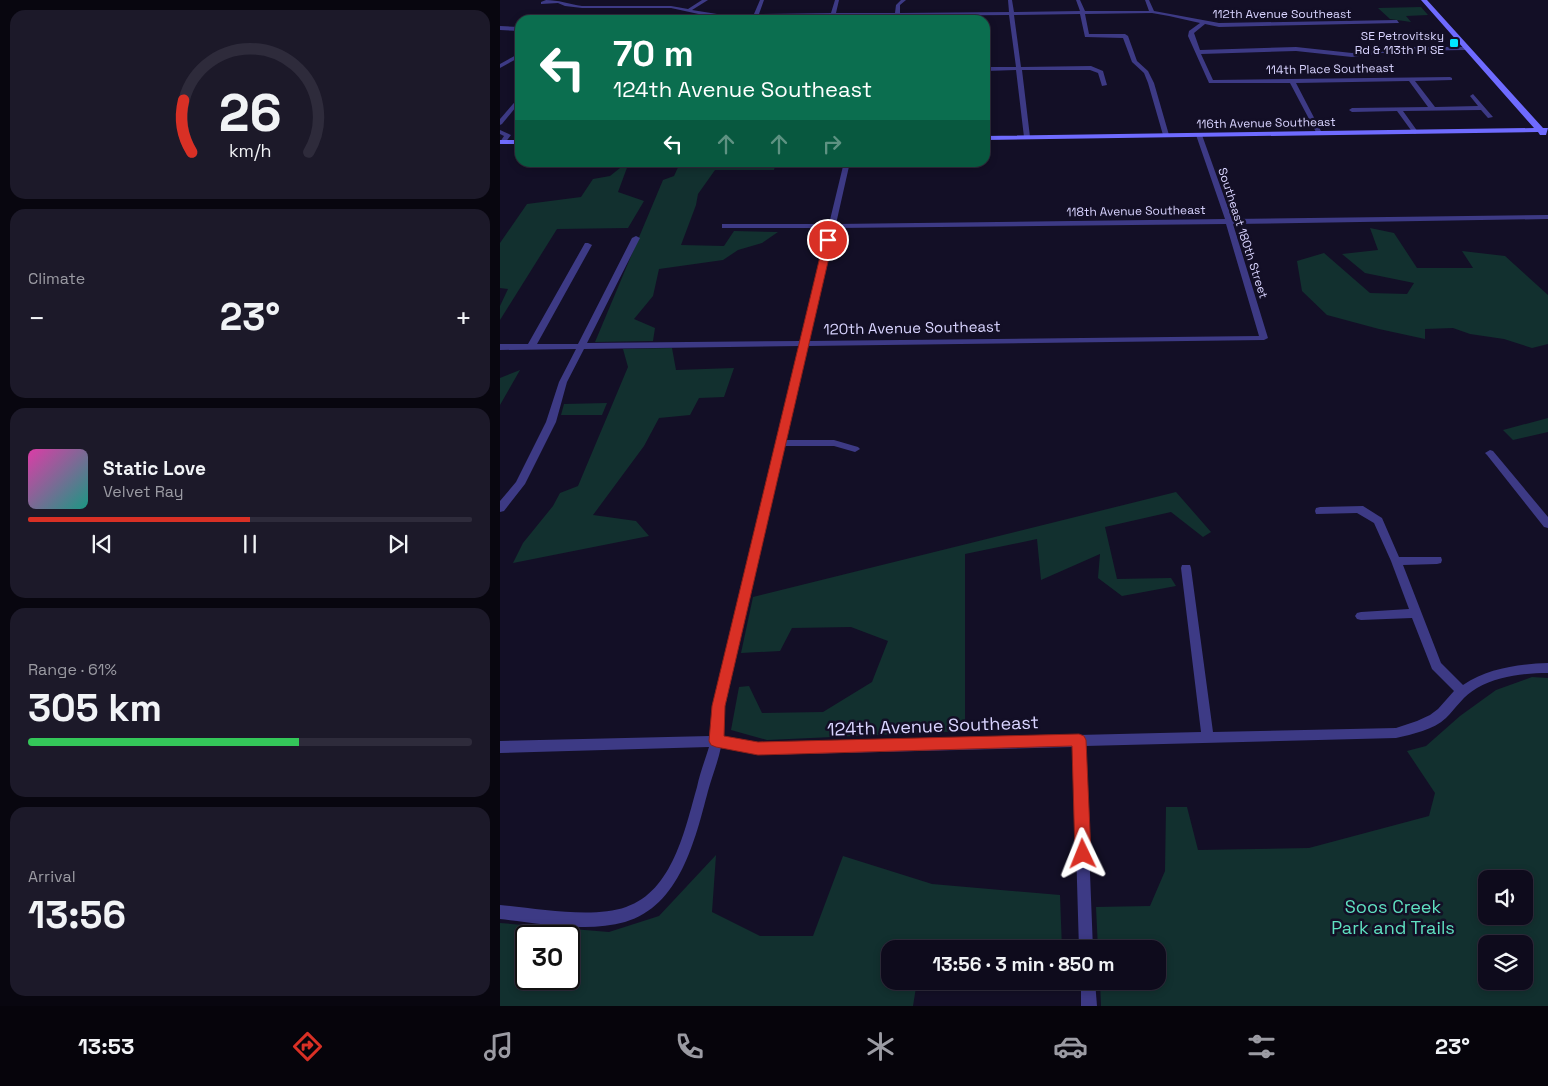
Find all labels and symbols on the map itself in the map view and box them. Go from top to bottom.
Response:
street label: 112th Avenue Southeast [1212,6,1352,22]
place label: SE Petrovitsky Rd & 113th Pl SE [1355,28,1444,58]
marker: SE Petrovitsky Rd & 113th Pl SE [1448,37,1460,49]
street label: 114th Place Southeast [1266,60,1394,78]
street label: 116th Avenue Southeast [1196,114,1336,132]
street label: Southeast 180th Street [1214,166,1272,300]
street label: 118th Avenue Southeast [1066,202,1206,220]
pin [807,219,849,261]
street label: 120th Avenue Southeast [823,316,1001,339]
street label: 124th Avenue Southeast [827,710,1039,741]
position arrow [1056,827,1108,879]
park label: Soos Creek Park and Trails [1331,895,1455,939]
speed limit sign: 30 [515,925,580,990]

